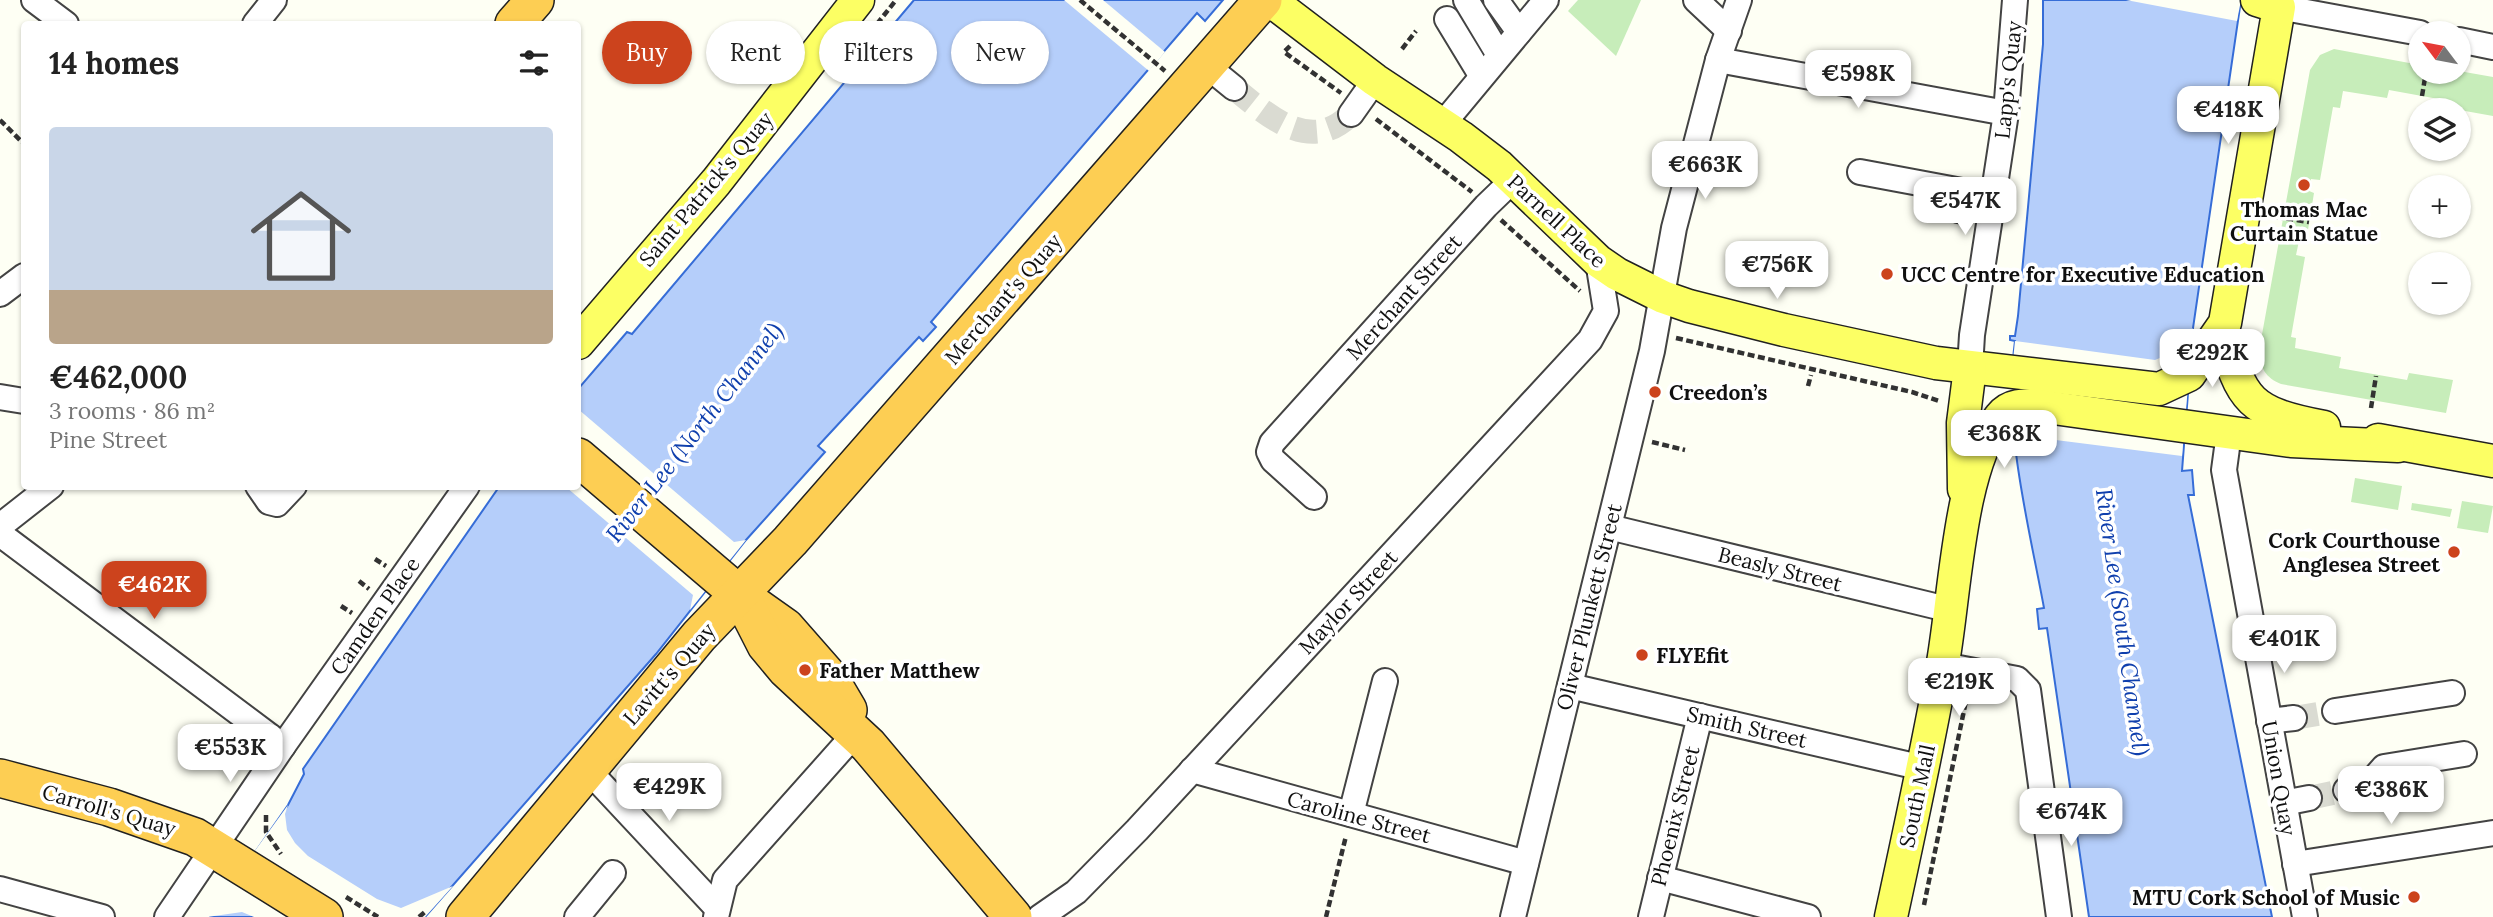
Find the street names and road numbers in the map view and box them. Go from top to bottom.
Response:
street label: Lapp's Quay [1988,20,2028,140]
street label: Saint Patrick's Quay [633,106,779,272]
street label: Parnell Place [1502,168,1612,274]
street label: Merchant's Quay [939,228,1067,370]
street label: Merchant Street [1341,228,1468,365]
street label: Oliver Plunkett Street [1550,500,1628,713]
street label: Beasly Street [1715,541,1846,598]
street label: Maylor Street [1293,544,1404,660]
street label: Camden Place [324,552,426,680]
street label: Lavitt's Quay [617,617,721,731]
street label: Smith Street [1684,700,1811,754]
street label: Union Quay [2256,719,2302,837]
street label: Phoenix Street [1645,742,1706,889]
street label: South Mall [1893,742,1941,850]
street label: Carroll's Quay [39,778,179,842]
street label: Caroline Street [1284,785,1435,849]

